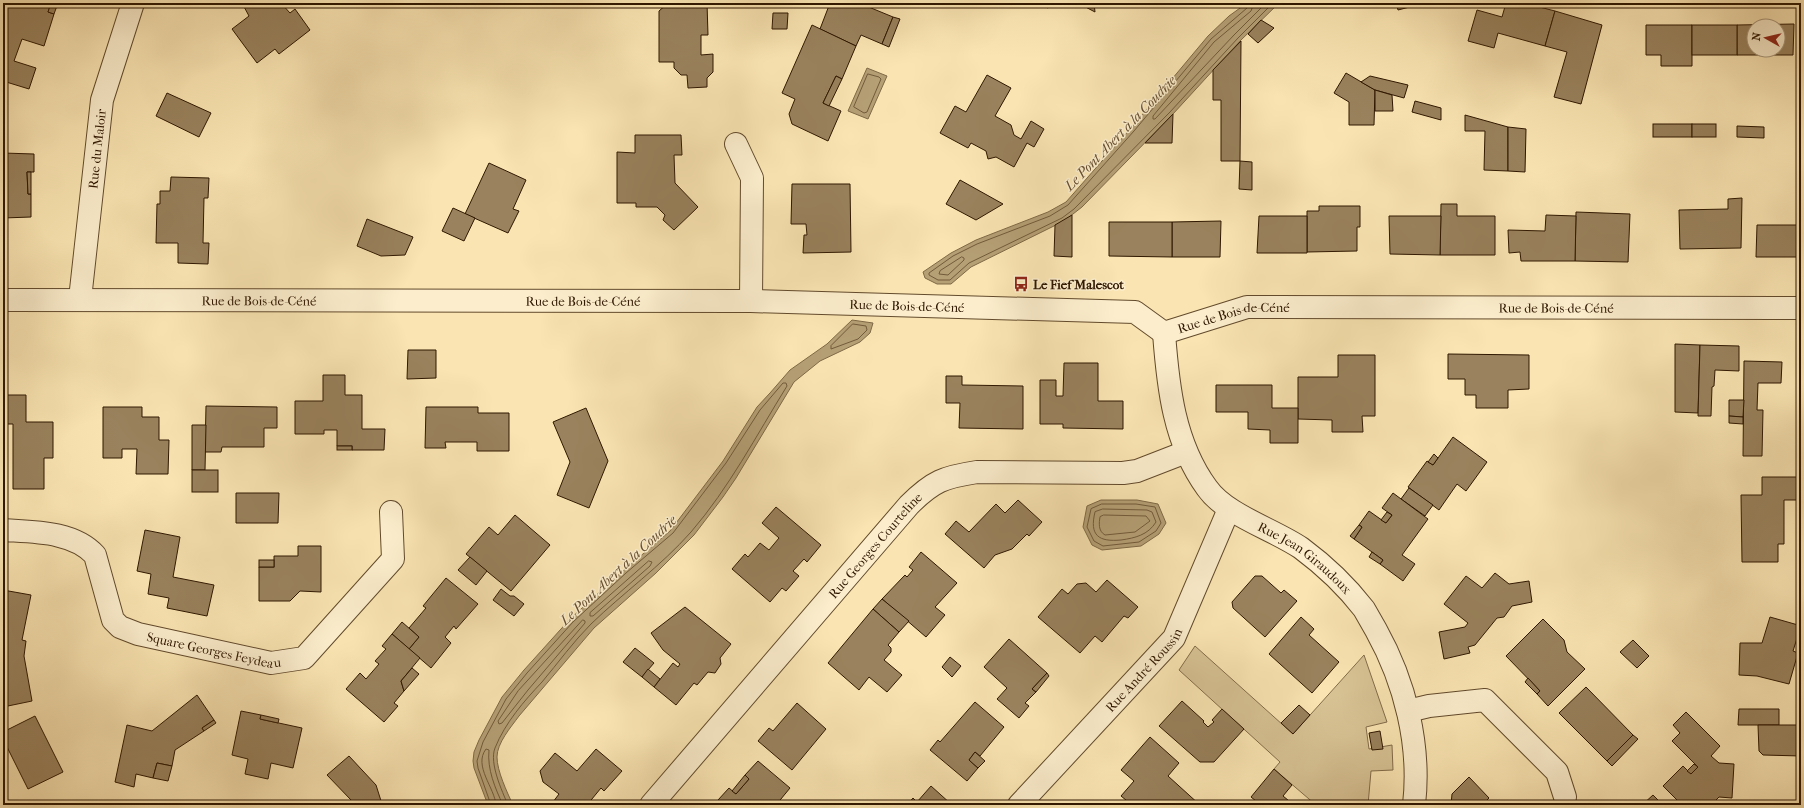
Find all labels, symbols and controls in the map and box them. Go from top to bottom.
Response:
north arrow [1746,18,1786,58]
text: N [1750,31,1764,42]
water label: Le Pont Abert à la Coudrie [1060,72,1180,195]
street label: Rue du Maloir [85,108,109,190]
bus stop icon: Le Fief Malescot [1012,275,1030,293]
place label: Le Fief Malescot [1033,277,1124,292]
street label: Rue de Bois-de-Céné [201,293,317,308]
street label: Rue de Bois-de-Céné [525,294,641,309]
street label: Rue de Bois-de-Céné [849,297,965,315]
street label: Rue de Bois-de-Céné [1176,300,1290,336]
street label: Rue de Bois-de-Céné [1498,300,1614,316]
street label: Rue Georges Courteline [825,489,926,601]
water label: Le Pont Abert à la Coudrie [556,512,680,630]
street label: Rue Jean Giraudoux [1255,519,1355,597]
street label: Rue André Roussin [1102,626,1185,715]
street label: Square Georges Feydeau [145,629,283,672]

